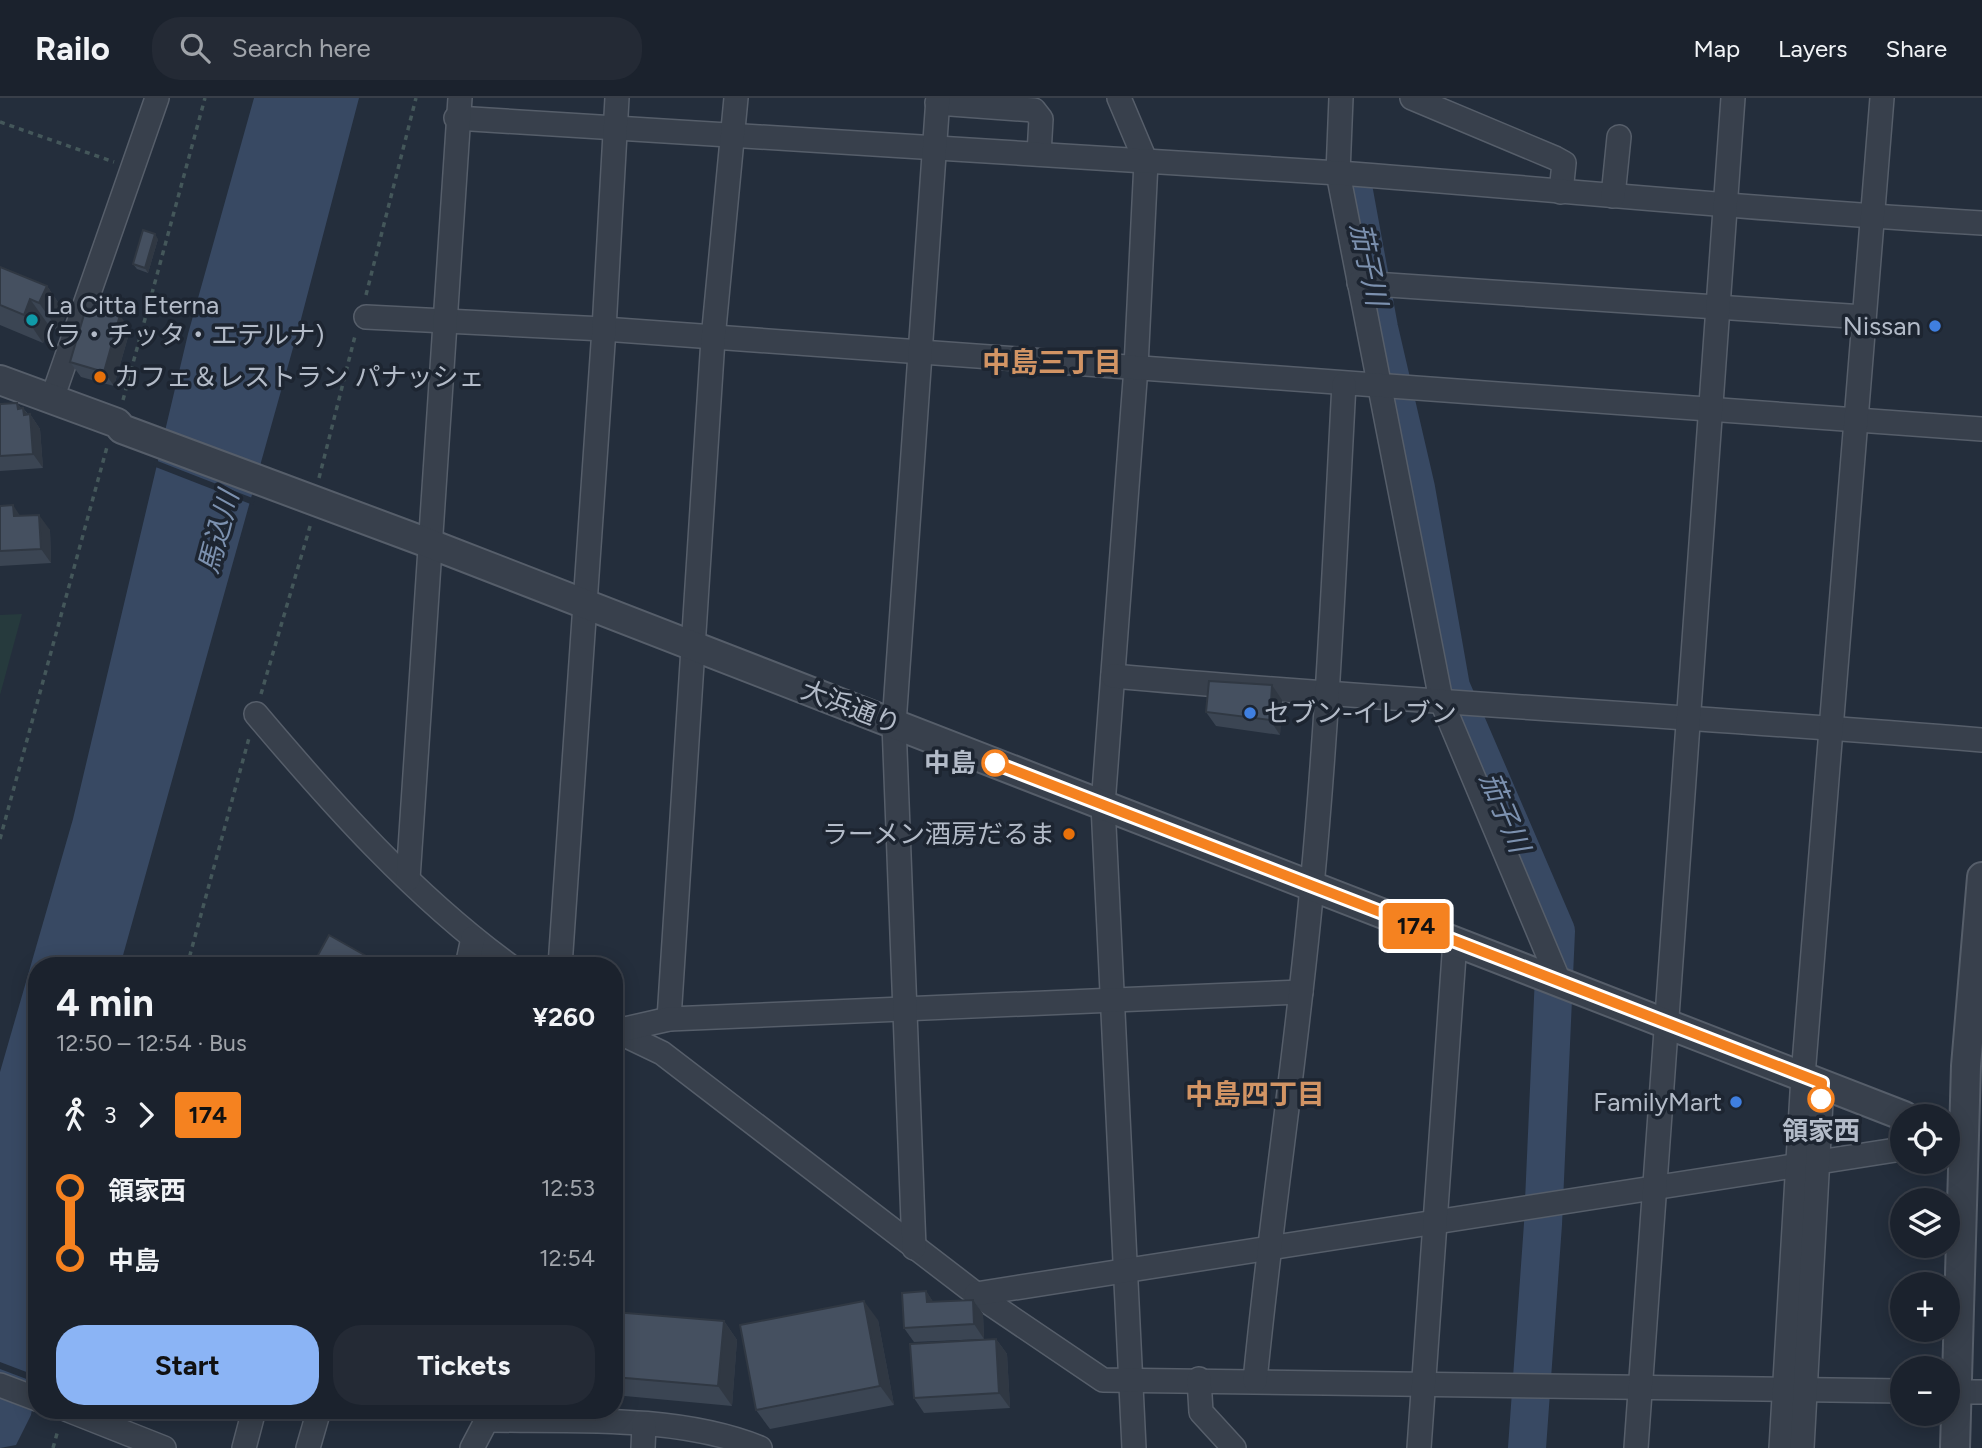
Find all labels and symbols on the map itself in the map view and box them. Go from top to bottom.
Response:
water label: 茄子川 [1344,219,1395,312]
place label: La Citta Eterna (ラ・チッタ・エテルナ) [46,289,324,351]
place label: Nissan [1843,310,1921,342]
marker: La Citta Eterna (ラ・チッタ・エテルナ) [24,312,40,328]
marker: Nissan [1927,318,1943,334]
district label: 中島三丁目 [982,345,1122,379]
place label: カフェ＆レストラン パナッシェ [114,361,484,393]
marker: カフェ＆レストラン パナッシェ [92,369,108,385]
water label: 馬込川 [191,484,246,577]
street label: 大浜通り [797,673,905,741]
place label: セブン-イレブン [1264,697,1457,729]
marker: セブン-イレブン [1242,705,1258,721]
place label: 中島 [924,747,976,779]
marker: 中島 [982,750,1008,776]
water label: 茄子川 [1473,767,1538,860]
place label: ラーメン酒房だるま [822,818,1055,850]
marker: ラーメン酒房だるま [1061,826,1077,842]
line badge: 174 [1376,903,1456,949]
district label: 中島四丁目 [1185,1077,1325,1111]
place label: FamilyMart [1593,1086,1722,1118]
marker: 領家西 [1808,1086,1834,1112]
marker: FamilyMart [1728,1094,1744,1110]
place label: 領家西 [1782,1115,1860,1147]

